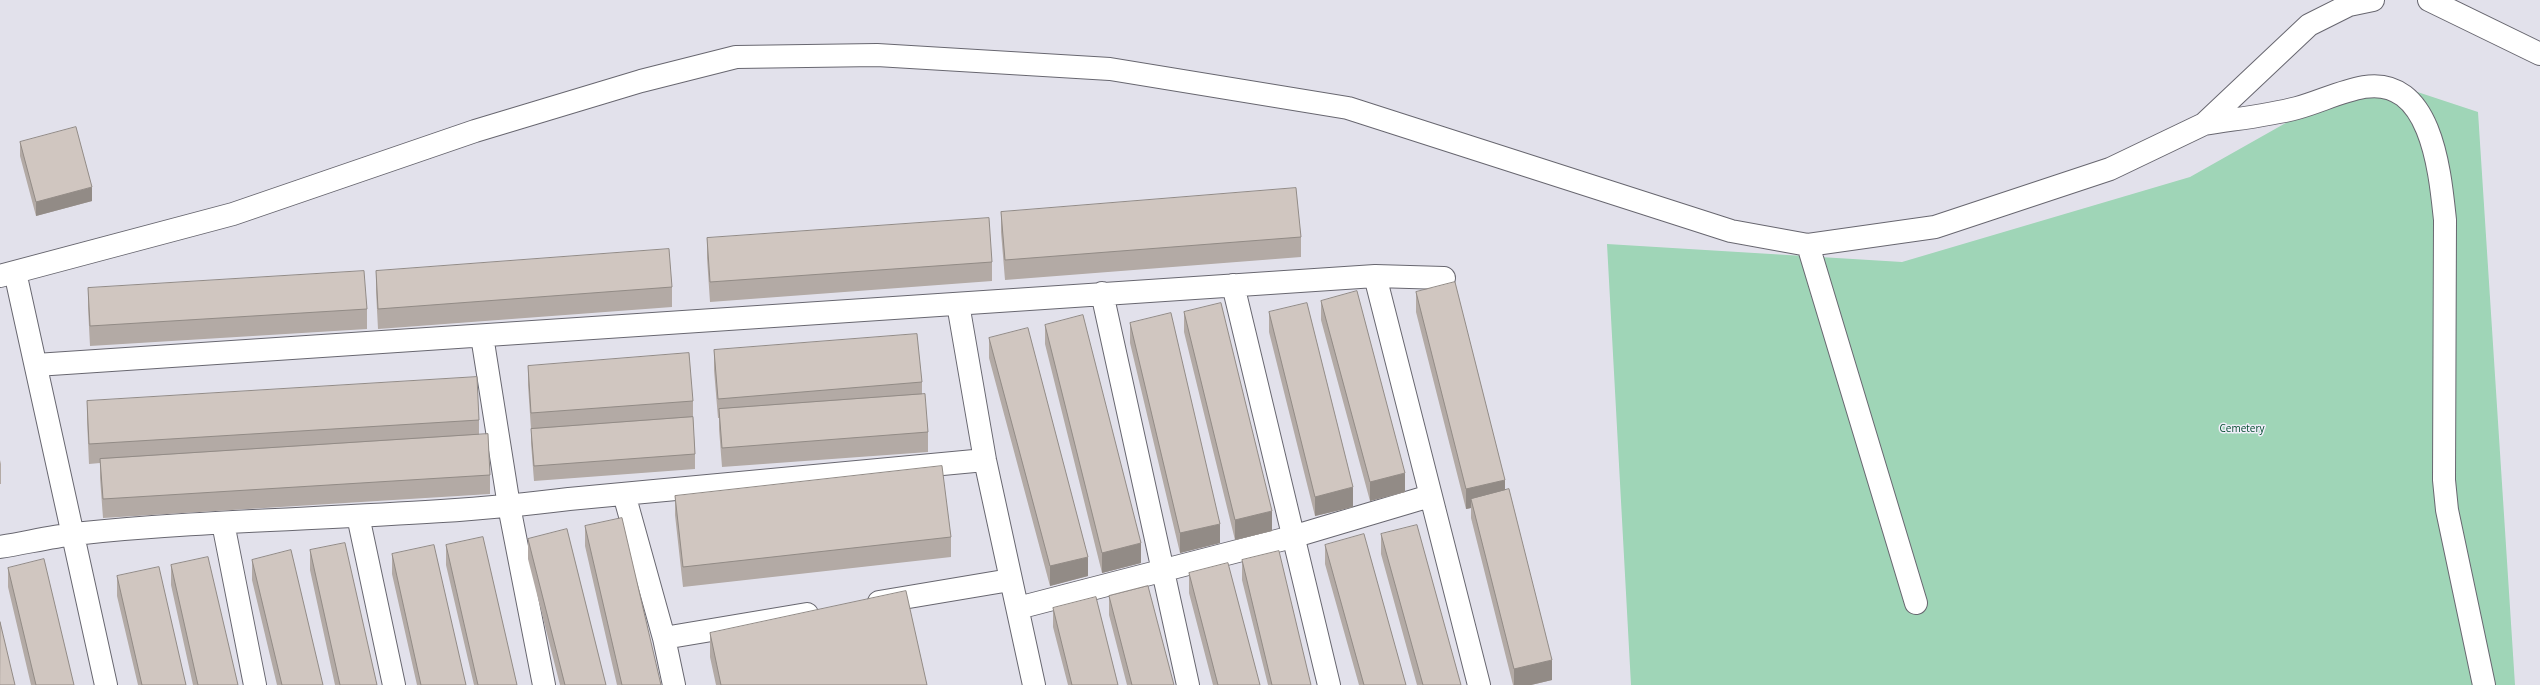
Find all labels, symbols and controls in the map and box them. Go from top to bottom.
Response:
park label: Cemetery [2219,423,2265,435]

